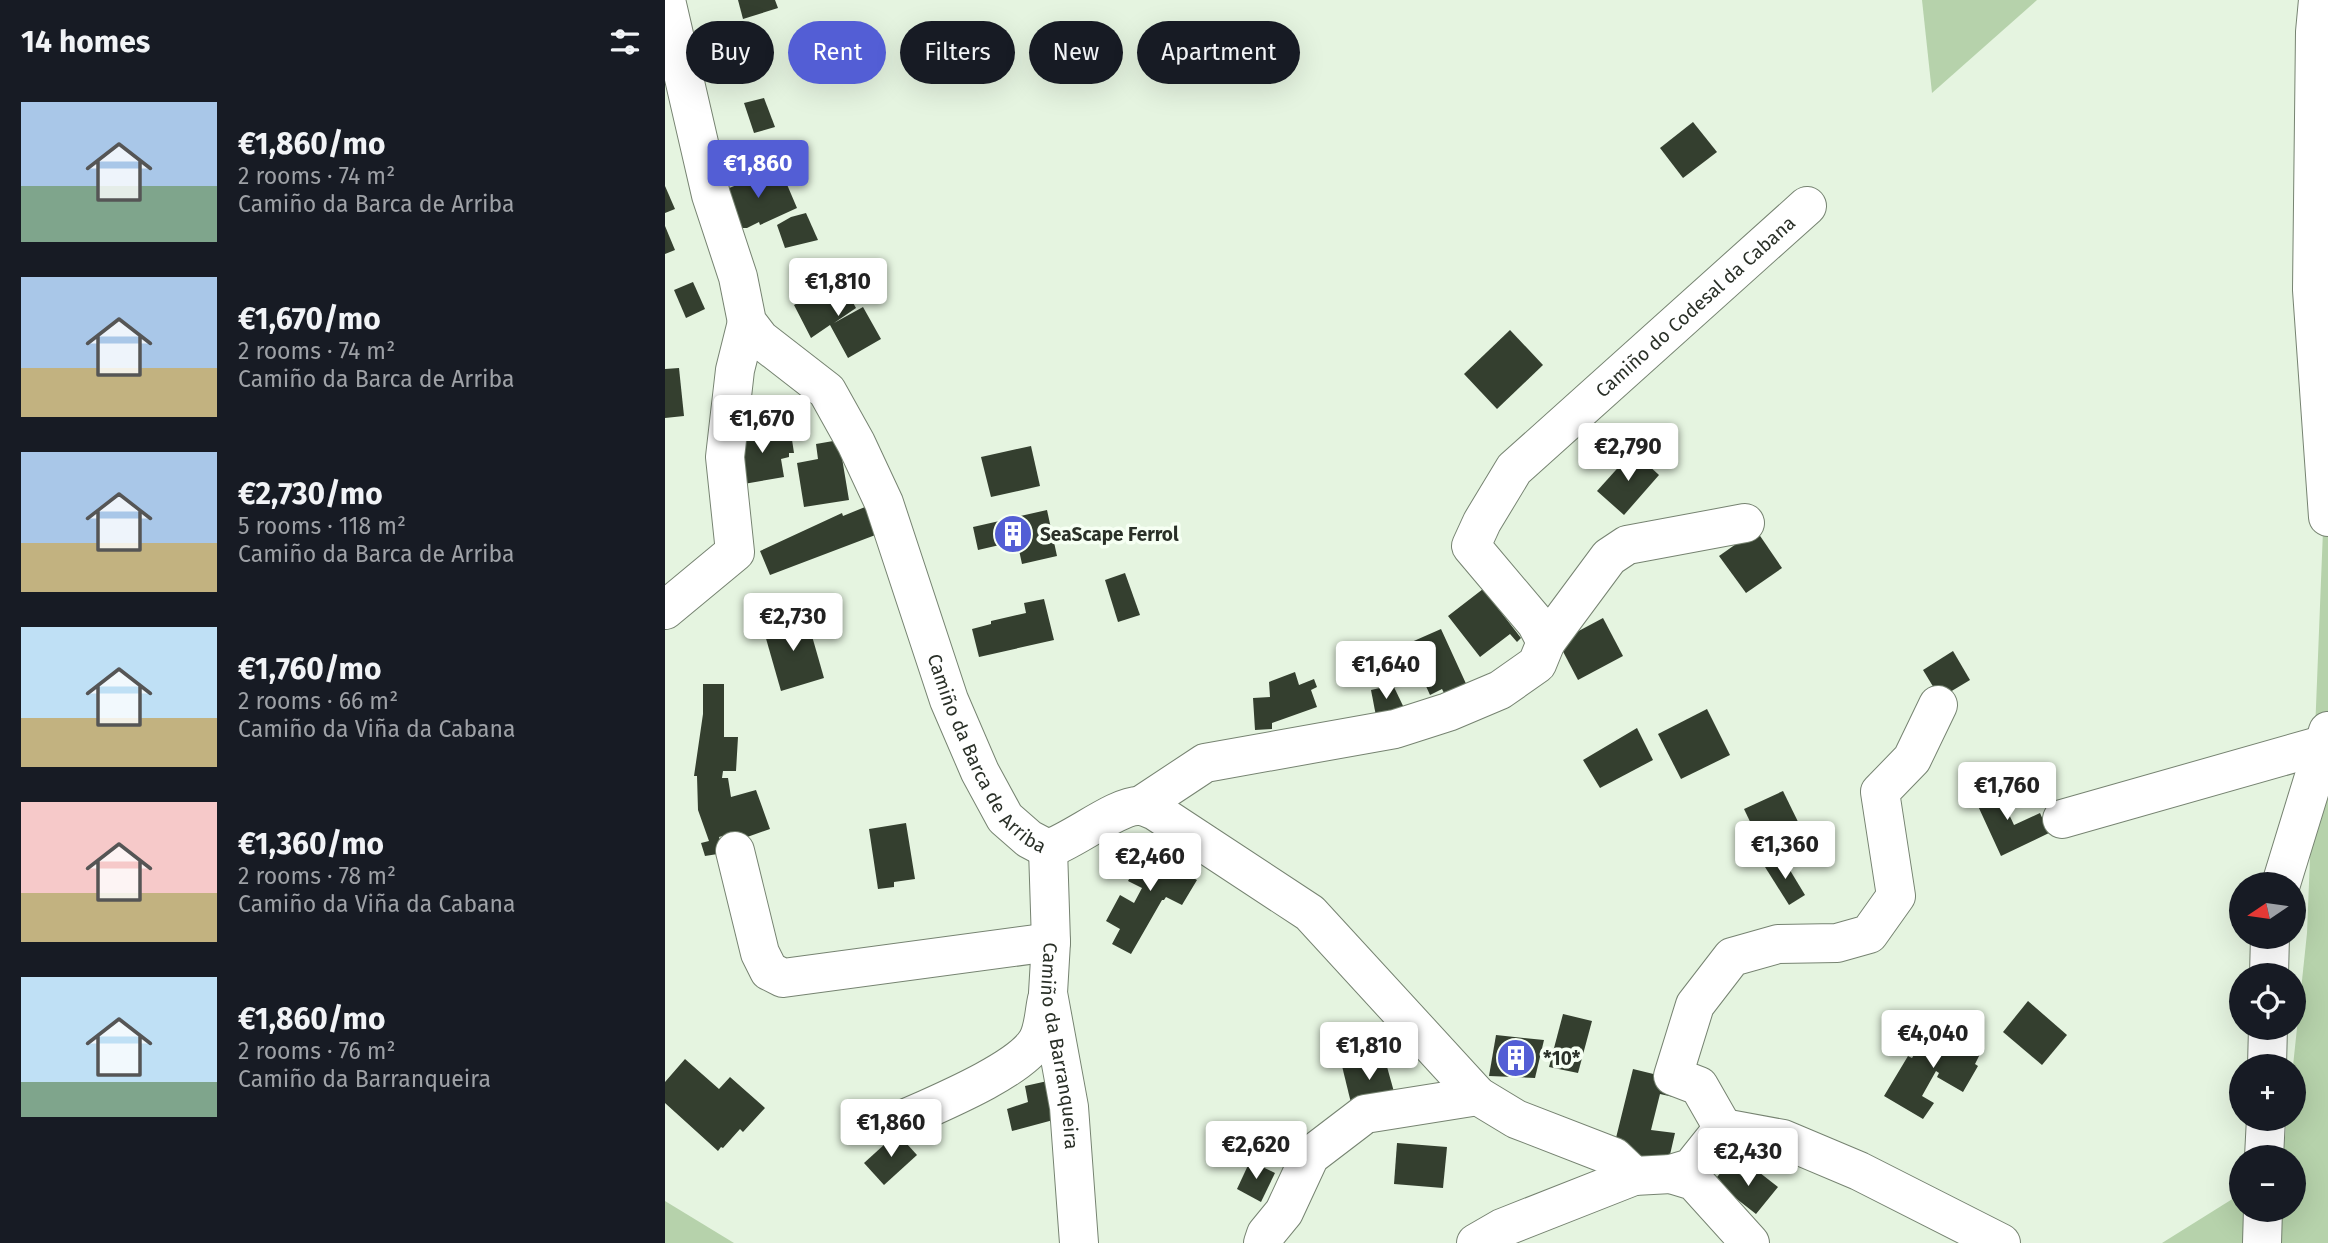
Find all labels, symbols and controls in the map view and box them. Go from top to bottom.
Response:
chip: Buy [686,21,774,84]
chip: Rent [788,21,886,84]
chip: Filters [900,21,1015,84]
chip: New [1029,21,1123,84]
chip: Apartment [1137,21,1300,84]
icon: filters [606,23,644,61]
text: 14 homes [21,24,150,60]
text: €1,860/mo [238,126,385,162]
icon: home [77,130,161,214]
pin: €1,860 [701,140,815,200]
text: €1,860 [724,149,792,177]
text: 2 rooms · 74 m² [238,162,395,190]
text: Camiño da Barca de Arriba [238,190,515,218]
street label: Camiño do Codesal da Cabana [1591,211,1800,402]
pin: €1,810 [781,258,895,318]
text: €1,810 [805,267,871,295]
text: €1,670/mo [238,301,381,337]
icon: home [77,305,161,389]
text: 2 rooms · 74 m² [238,337,395,365]
text: Camiño da Barca de Arriba [238,365,515,393]
pin: €1,670 [705,396,819,455]
text: €1,670 [729,404,795,432]
pin: €2,790 [1571,424,1685,483]
text: €2,790 [1594,432,1662,460]
text: €2,730/mo [238,476,383,512]
icon: home [77,480,161,564]
text: 5 rooms · 118 m² [238,512,406,540]
building icon: SeaScape Ferrol [992,513,1034,555]
place label: SeaScape Ferrol [1040,523,1179,546]
text: Camiño da Barca de Arriba [238,540,515,568]
pin: €2,730 [736,594,850,653]
text: €2,730 [760,602,826,630]
pin: €1,640 [1329,642,1443,701]
text: €1,640 [1352,650,1420,678]
text: €1,760/mo [238,651,382,687]
street label: Camiño da Barca de Arriba [923,651,1050,858]
icon: home [77,655,161,739]
text: 2 rooms · 66 m² [238,687,398,715]
text: Camiño da Viña da Cabana [238,715,516,743]
pin: €1,760 [1950,762,2064,822]
text: €1,760 [1974,771,2040,799]
pin: €1,360 [1728,822,1842,881]
text: €1,360/mo [238,826,384,862]
icon: home [77,830,161,914]
text: €1,360 [1751,830,1819,858]
pin: €2,460 [1093,834,1207,893]
text: €2,460 [1115,842,1185,870]
text: 2 rooms · 78 m² [238,862,396,890]
north arrow [2229,872,2307,948]
map controls [2229,872,2306,1222]
text: Camiño da Viña da Cabana [238,890,516,918]
street label: Camiño da Barranqueira [1036,942,1084,1150]
button: locate [2229,963,2306,1040]
text: €1,860/mo [238,1001,385,1037]
icon: home [77,1005,161,1089]
pin: €4,040 [1876,1010,1990,1070]
text: €4,040 [1898,1019,1968,1047]
pin: €1,810 [1312,1023,1426,1082]
text: €1,810 [1336,1031,1402,1059]
text: 2 rooms · 76 m² [238,1037,396,1065]
building icon: *10* [1495,1037,1537,1079]
place label: *10* [1543,1047,1581,1070]
button: + [2229,1054,2306,1131]
text: Camiño da Barranqueira [238,1065,491,1093]
pin: €1,860 [834,1100,948,1159]
text: €1,860 [857,1108,925,1136]
pin: €2,620 [1199,1122,1313,1181]
pin: €2,430 [1691,1128,1805,1188]
text: €2,620 [1222,1130,1290,1158]
text: €2,430 [1714,1137,1782,1165]
button: − [2229,1145,2306,1222]

